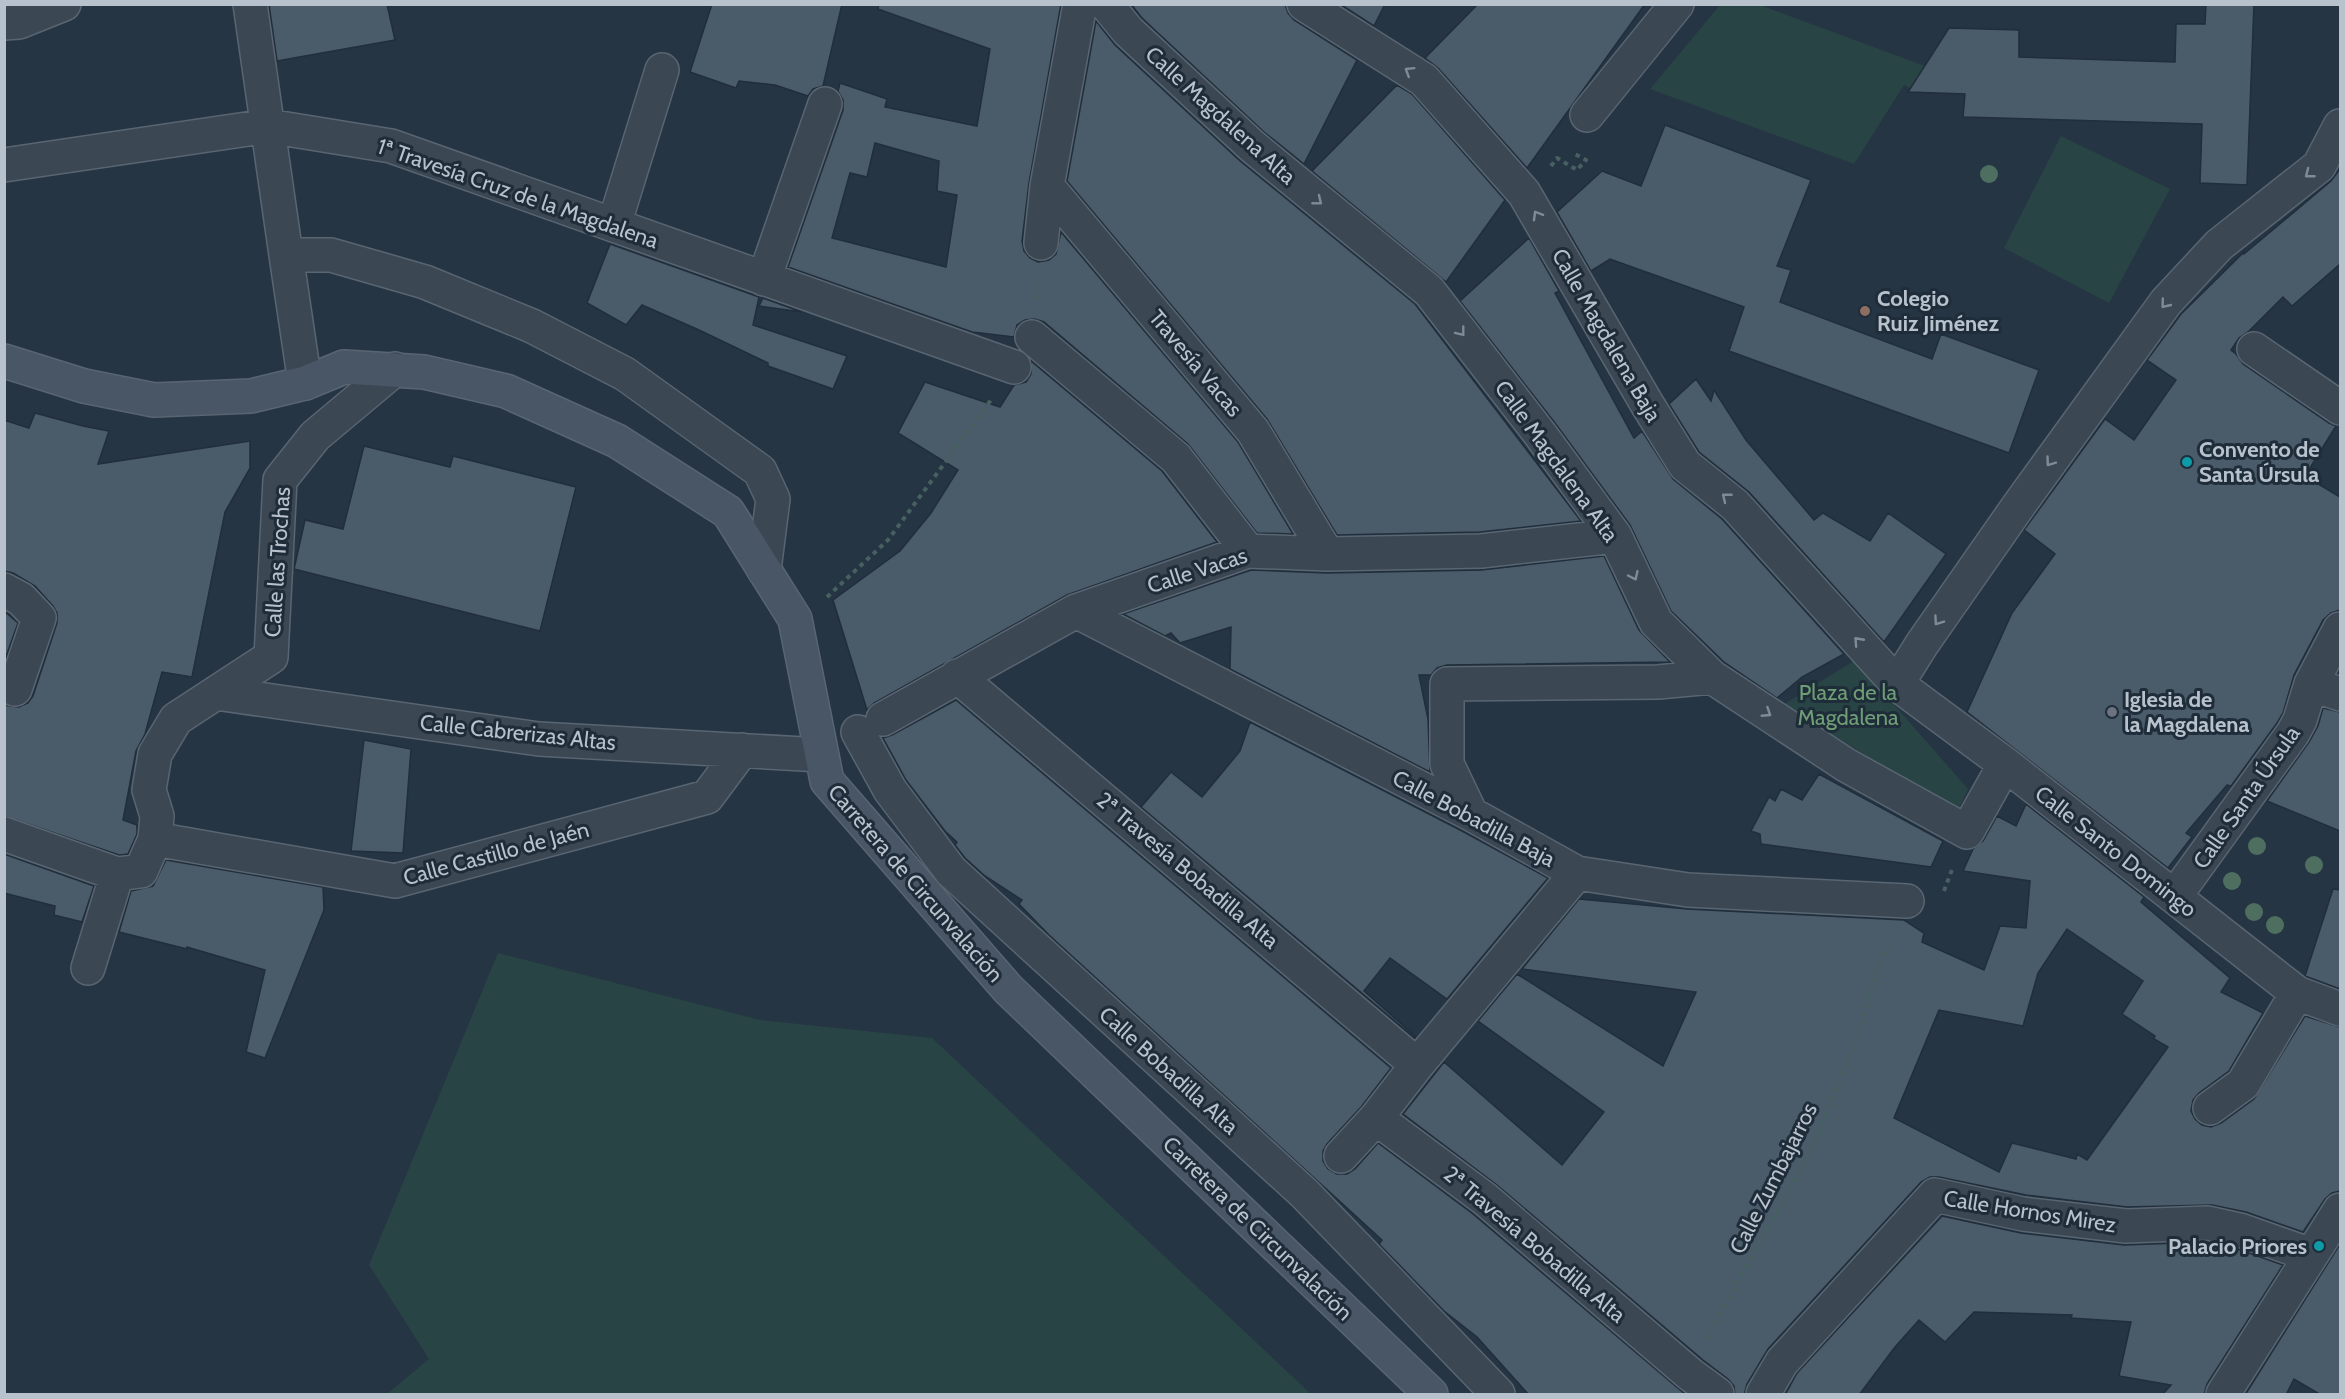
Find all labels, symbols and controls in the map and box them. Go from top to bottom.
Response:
street label: Calle Magdalena Alta [1140,41,1302,190]
one-way arrow [1404,67,1415,78]
street label: 1ª Travesía Cruz de la Magdalena [374,133,662,254]
one-way arrow [2305,167,2316,178]
one-way arrow [1311,193,1322,204]
one-way arrow [1533,211,1544,222]
street label: Calle Magdalena Baja [1546,244,1667,427]
place label: Colegio Ruiz Jiménez [1877,285,1999,337]
one-way arrow [2162,298,2173,309]
marker: Colegio Ruiz Jiménez [1858,304,1872,318]
street label: Travesía Vacas [1143,305,1248,422]
one-way arrow [1453,326,1464,337]
street label: Calle Magdalena Alta [1489,375,1625,548]
place label: Convento de Santa Úrsula [2199,436,2320,488]
one-way arrow [2047,455,2058,466]
marker: Convento de Santa Úrsula [2180,455,2194,469]
street label: Calle las Trochas [259,486,296,638]
one-way arrow [1721,494,1732,505]
street label: Calle Vacas [1144,542,1250,599]
one-way arrow [1626,570,1638,581]
one-way arrow [1934,614,1945,625]
one-way arrow [1854,637,1865,647]
park label: Plaza de la Magdalena [1797,679,1899,731]
place label: Iglesia de la Magdalena [2124,686,2249,738]
marker: Iglesia de la Magdalena [2105,705,2119,719]
one-way arrow [1761,706,1771,718]
street label: Calle Cabrerizas Altas [419,709,617,756]
street label: Calle Santa Úrsula [2187,720,2306,874]
street label: Calle Bobadilla Baja [1388,764,1560,873]
street label: Carretera de Circunvalación [822,779,1009,988]
street label: Calle Santo Domingo [2029,780,2202,923]
street label: 2ª Travesía Bobadilla Alta [1091,786,1285,955]
street label: Calle Castillo de Jaén [400,816,592,891]
street label: Calle Bobadilla Alta [1094,1001,1244,1140]
street label: Calle Zumbajarros [1724,1098,1823,1258]
street label: Carretera de Circunvalación [1157,1131,1358,1326]
street label: 2ª Travesía Bobadilla Alta [1438,1160,1632,1329]
street label: Calle Hornos Mirez [1942,1185,2118,1238]
place label: Palacio Priores [2168,1233,2307,1260]
marker: Palacio Priores [2312,1239,2326,1253]

